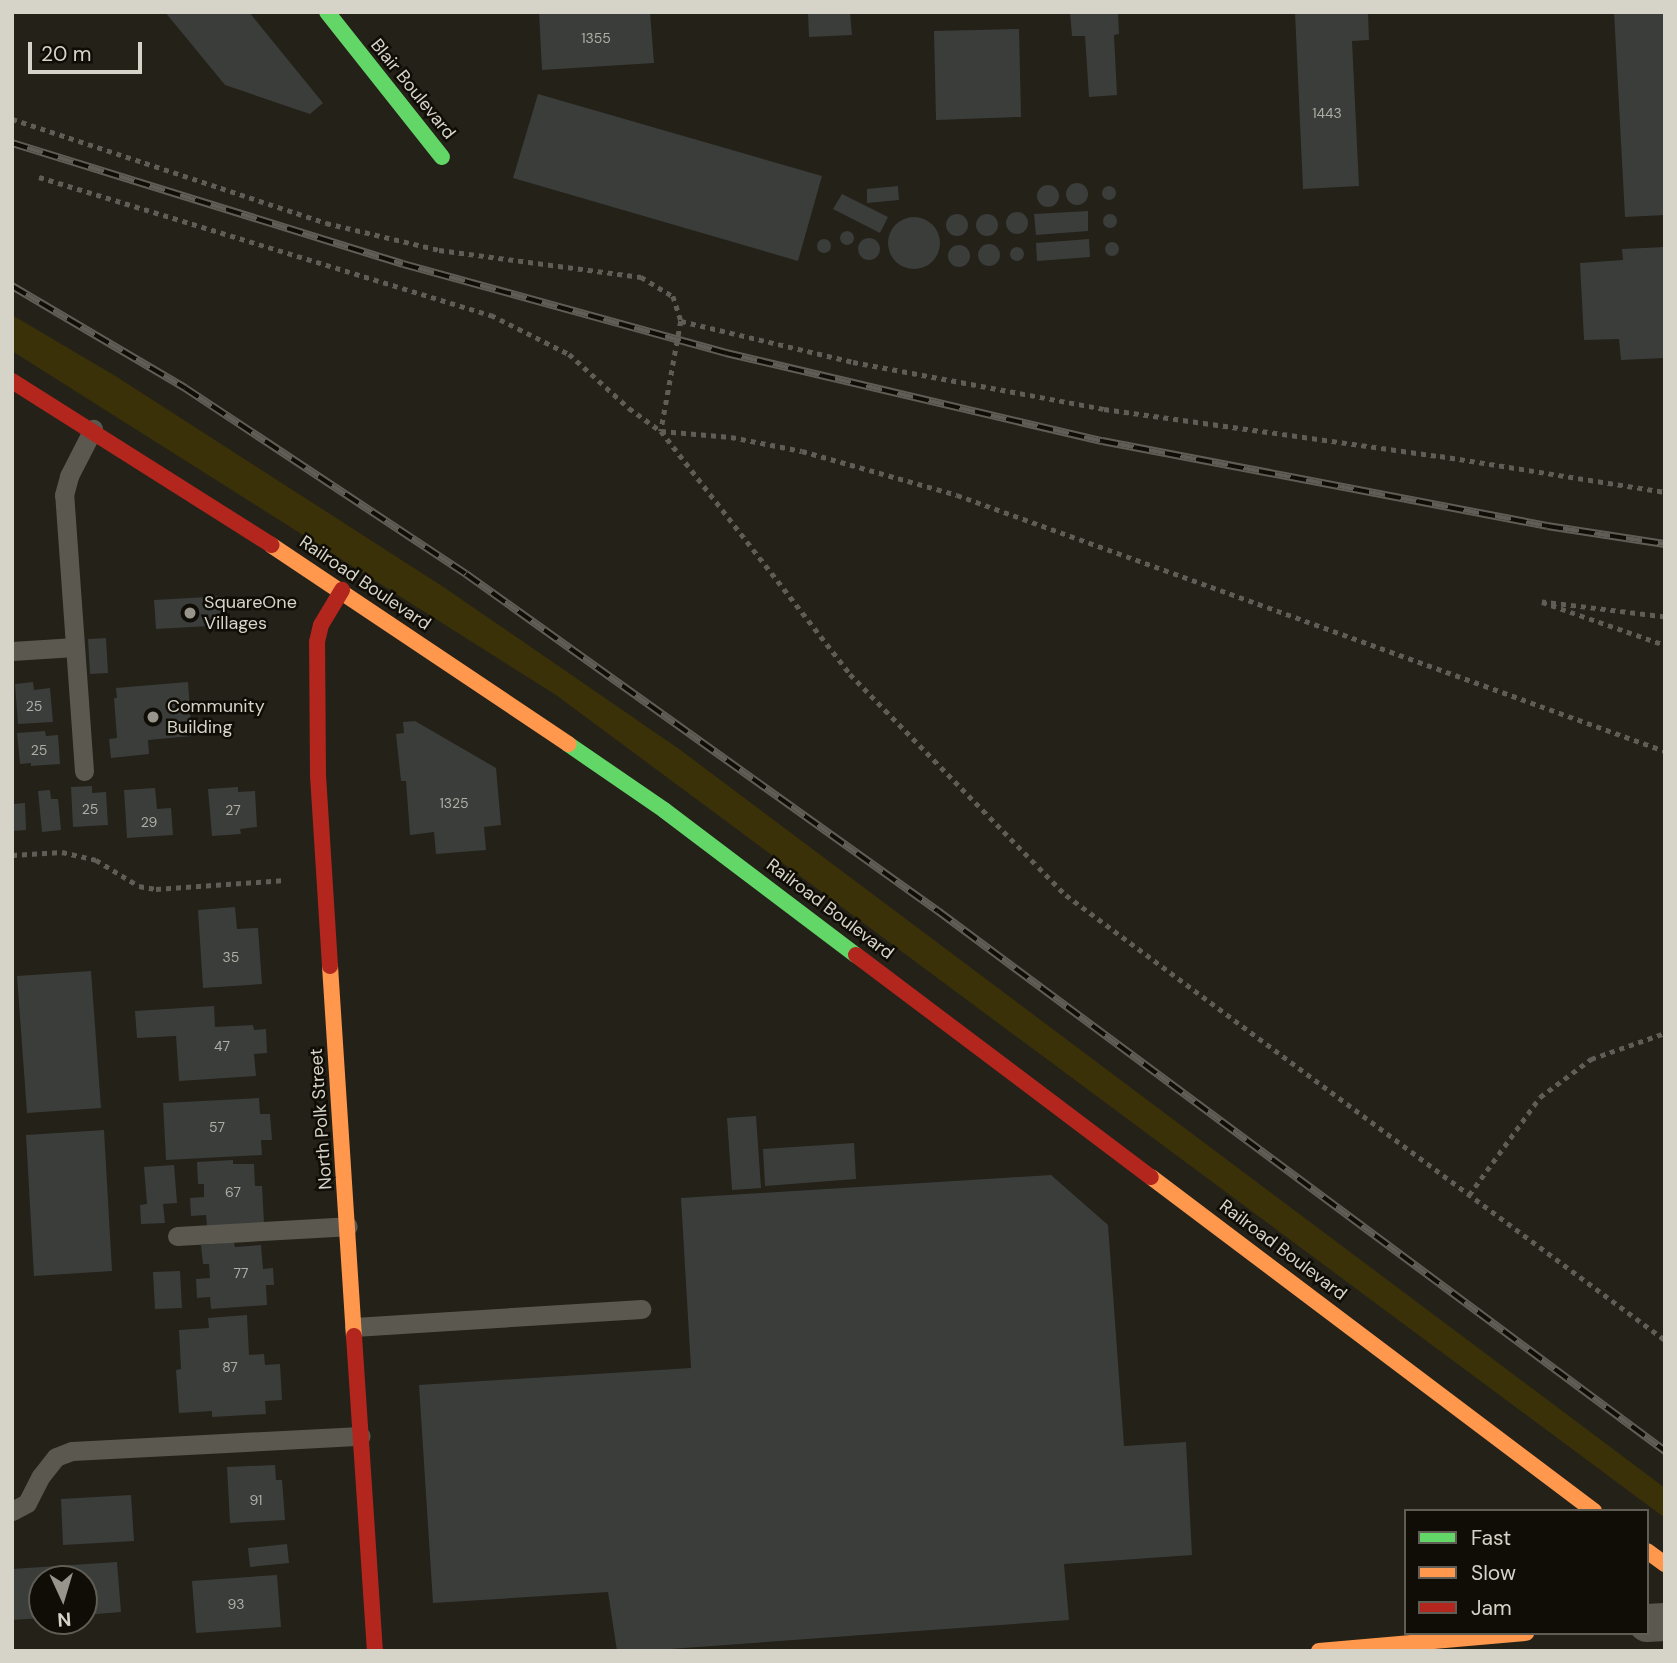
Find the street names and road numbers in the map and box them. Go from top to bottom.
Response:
street label: Blair Boulevard [366,35,460,143]
street label: Railroad Boulevard [295,531,435,635]
street label: Railroad Boulevard [762,854,898,964]
street label: North Polk Street [305,1048,337,1190]
street label: Railroad Boulevard [1215,1195,1351,1305]

